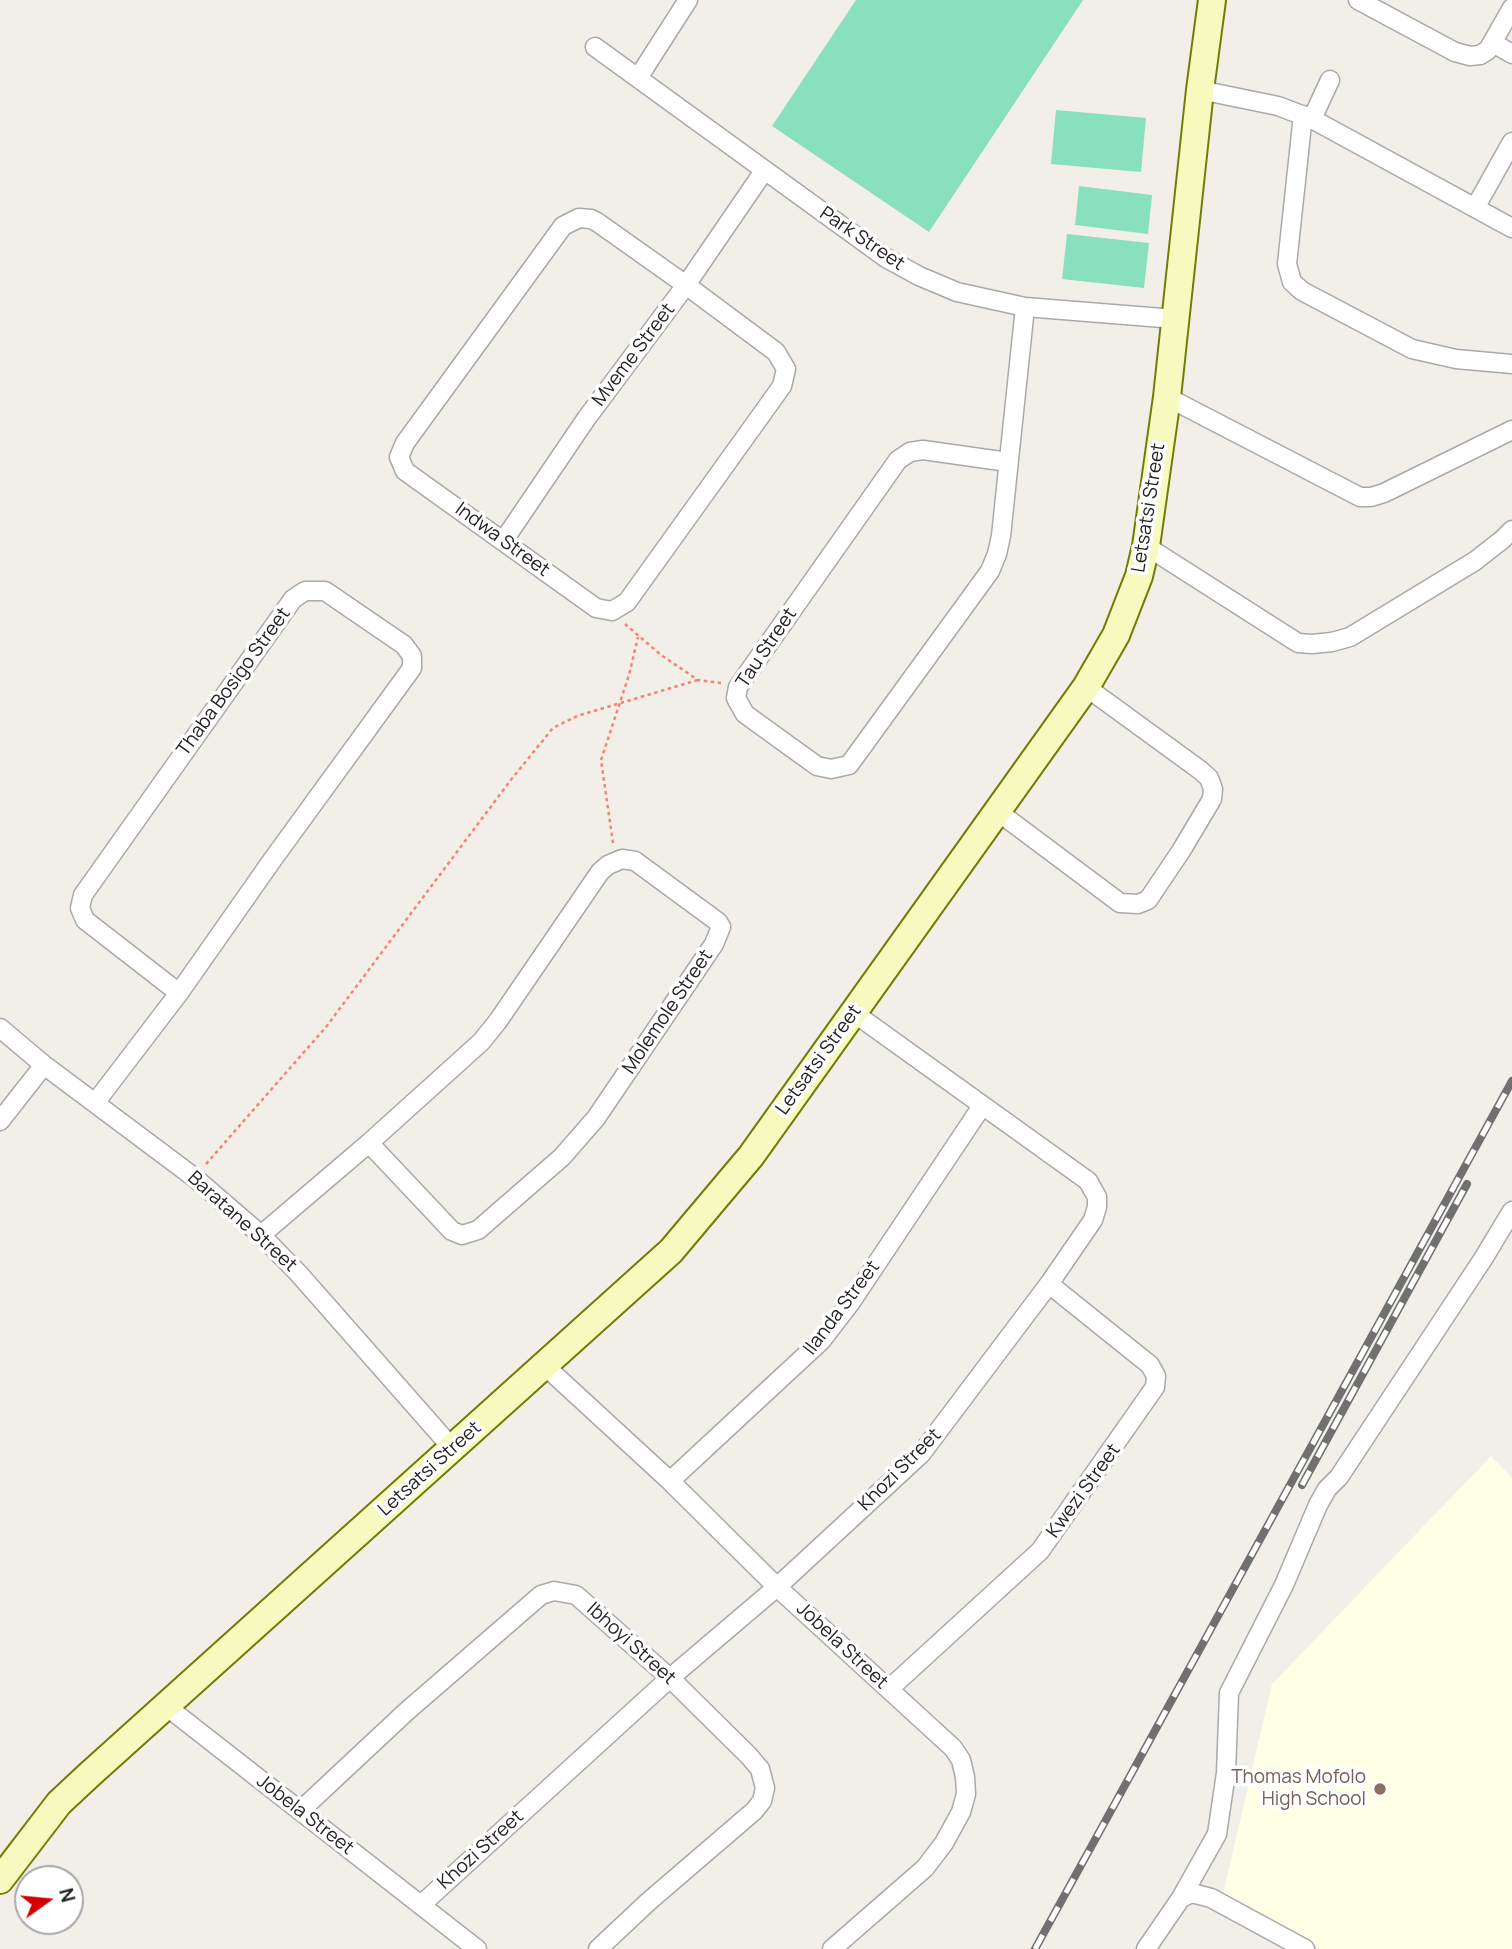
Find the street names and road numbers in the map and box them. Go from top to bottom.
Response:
street label: Park Street [815,202,909,276]
street label: Mveme Street [588,299,680,411]
street label: Letsatsi Street [1128,442,1170,574]
street label: Indwa Street [450,498,554,582]
street label: Thaba Bosigo Street [172,603,296,761]
street label: Tau Street [732,604,802,692]
street label: Molemole Street [618,946,718,1078]
street label: Letsatsi Street [771,1000,867,1120]
street label: Baratane Street [183,1167,301,1277]
street label: Ilanda Street [799,1256,885,1360]
street label: Letsatsi Street [374,1417,486,1521]
street label: Khozi Street [854,1424,946,1516]
street label: Kwezi Street [1042,1440,1126,1542]
street label: Ibhoyi Street [582,1598,680,1690]
street label: Jobela Street [791,1598,893,1694]
street label: Jobela Street [252,1770,358,1860]
street label: Khozi Street [433,1806,529,1894]

